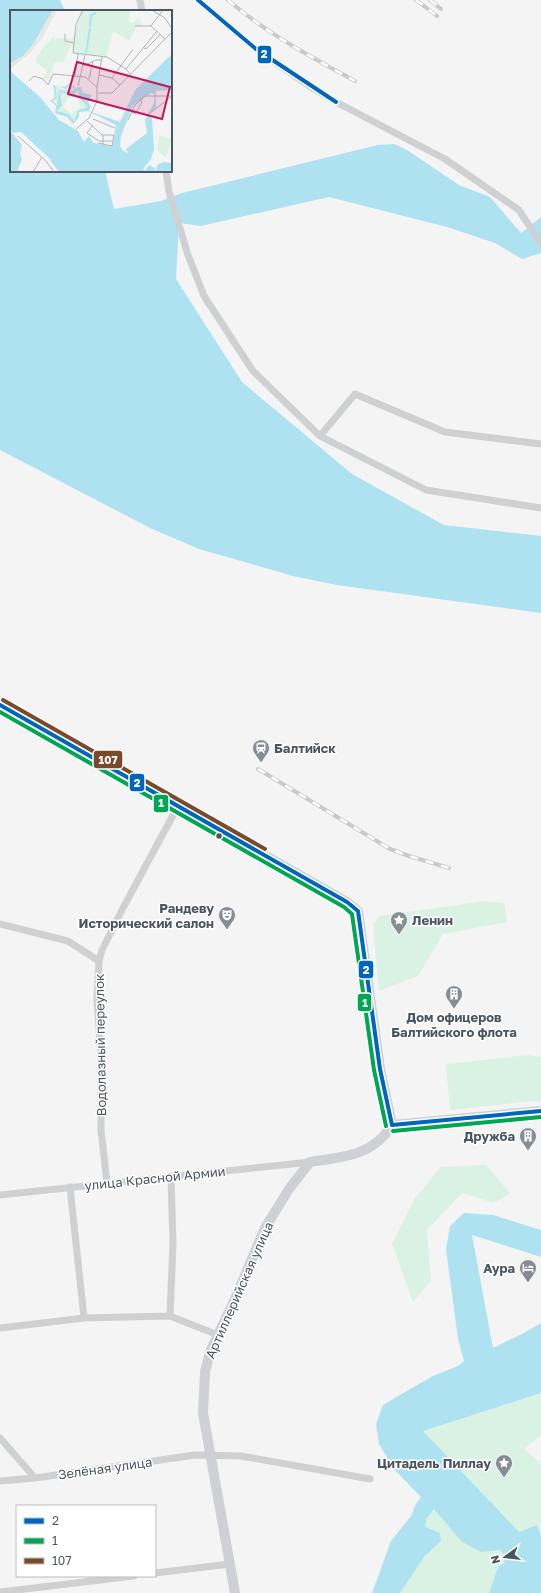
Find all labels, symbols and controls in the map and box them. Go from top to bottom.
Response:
inset map [10,10,172,172]
line badge: 2 [257,45,272,64]
text: 2 [261,47,268,60]
station icon: Балтийск [251,738,271,763]
place label: Балтийск [274,740,336,756]
line badge: 107 [93,750,123,769]
text: 107 [99,753,117,766]
line badge: 2 [129,773,145,792]
text: 2 [134,776,141,789]
line badge: 1 [153,794,169,813]
text: 1 [158,796,164,809]
unlabelled marker [214,831,224,841]
place label: Рандеву Исторический салон [79,900,214,931]
theatre icon: Рандеву Исторический салон [217,905,237,930]
place icon: Ленин [389,910,409,935]
place label: Ленин [412,912,453,928]
line badge: 2 [358,960,374,979]
text: 2 [363,963,370,976]
street label: Водолазный переулок [91,973,109,1117]
building icon: Дом офицеров Балтийского флота [444,984,464,1009]
line badge: 1 [357,993,372,1012]
text: 1 [362,996,368,1009]
place label: Дом офицеров Балтийского флота [391,1009,517,1040]
building icon: Дружба [518,1126,538,1151]
place label: Дружба [464,1128,515,1144]
street label: улица Красной Армии [84,1163,226,1193]
street label: Артиллерийская улица [202,1219,276,1361]
hotel icon: Аура [518,1258,538,1283]
place label: Аура [483,1260,515,1276]
street label: Зелёная улица [57,1453,153,1483]
place icon: Цитадель Пиллау [494,1453,514,1478]
place label: Цитадель Пиллау [377,1455,491,1471]
legend [16,1505,156,1577]
text: 2 [52,1513,59,1528]
text: 1 [52,1533,58,1548]
north arrow [485,1537,525,1577]
text: 107 [52,1553,72,1568]
text: N [487,1554,502,1565]

